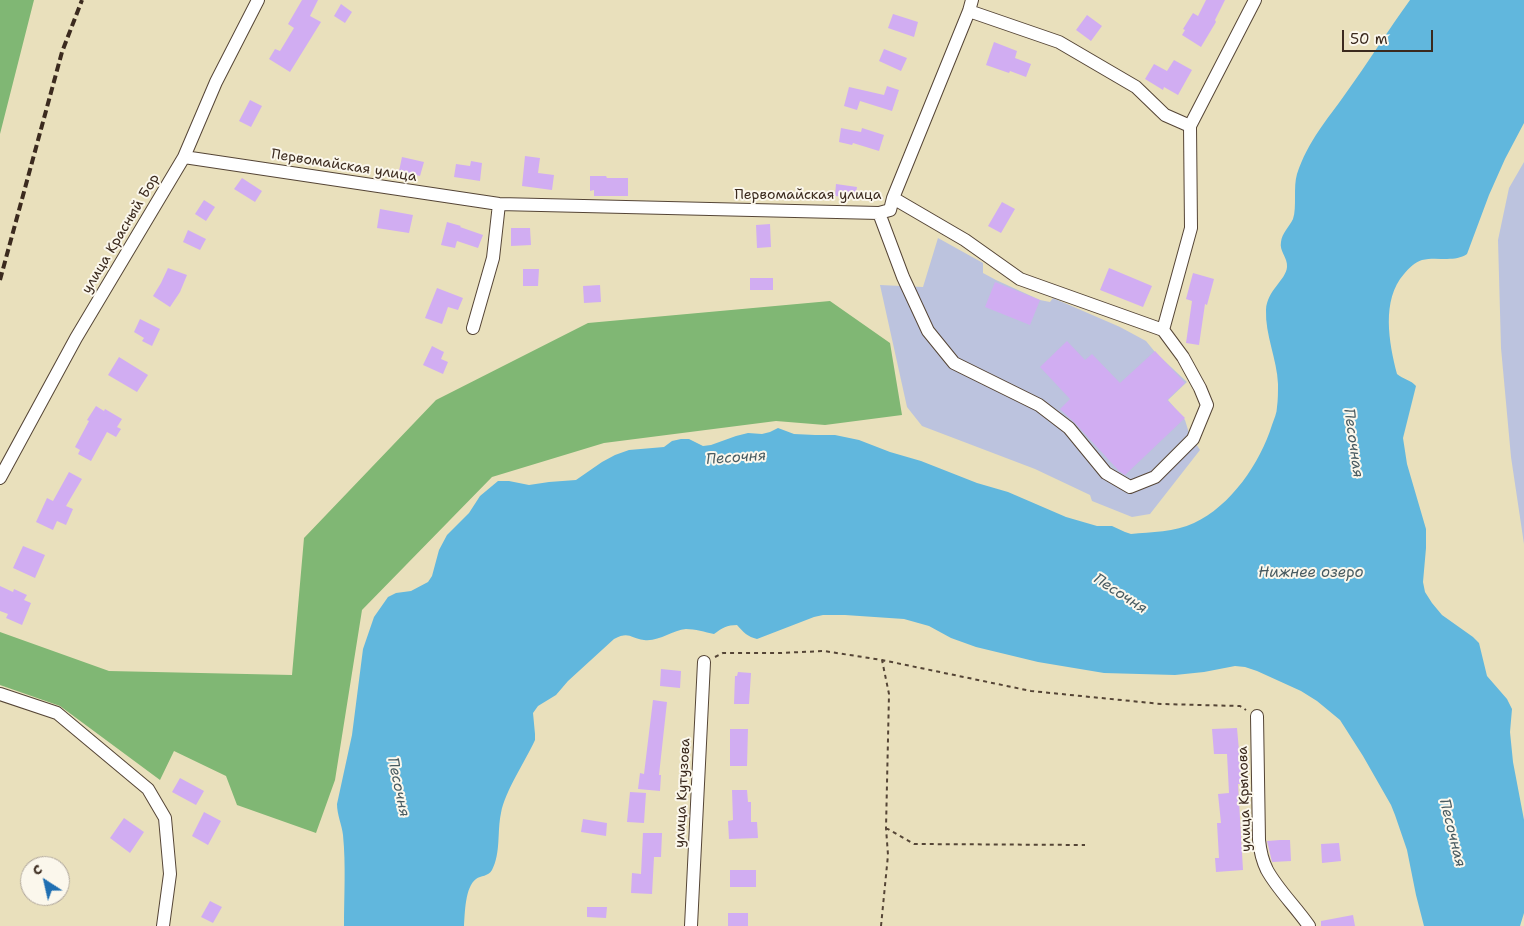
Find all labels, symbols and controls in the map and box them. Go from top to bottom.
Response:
scale bar [1344,20,1435,52]
text: 50 m [1350,29,1388,49]
street label: Первомайская улица [270,146,418,186]
street label: улица Красный Бор [79,171,163,297]
street label: Первомайская улица [735,187,881,203]
water label: Песочная [1339,407,1367,479]
water label: Песочня [705,447,767,469]
water label: Нижнее озеро [1258,564,1364,582]
water label: Песочня [1090,570,1150,618]
street label: улица Кутузова [672,738,694,848]
street label: улица Крылова [1235,746,1255,852]
water label: Песочня [383,756,413,818]
water label: Песочная [1435,797,1469,869]
north arrow [20,856,70,906]
text: С [28,860,46,879]

